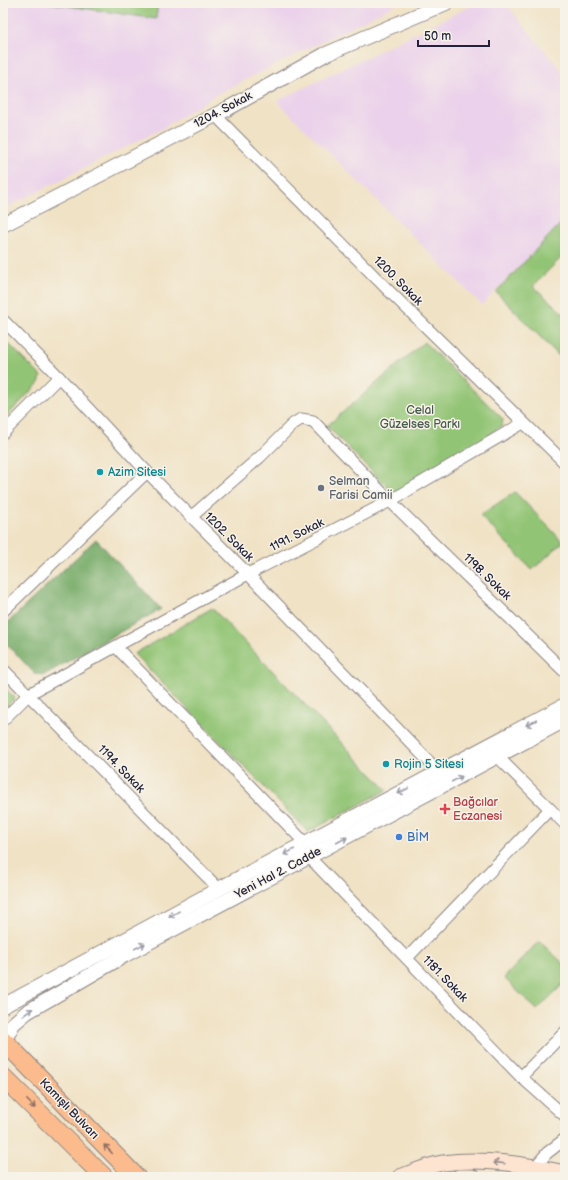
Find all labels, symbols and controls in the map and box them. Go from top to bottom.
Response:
scale bar [418,22,489,48]
text: 50 m [424,29,451,44]
street label: 1204. Sokak [191,88,255,132]
street label: 1200. Sokak [370,253,426,309]
park label: Celal Güzelses Parkı [380,403,460,432]
place label: Azim Sitesi [108,465,166,480]
marker: Azim Sitesi [95,467,105,477]
place label: Selman Farisi Camii [329,474,393,503]
marker: Selman Farisi Camii [316,483,326,493]
street label: 1202. Sokak [201,509,257,565]
street label: 1191. Sokak [267,515,327,555]
street label: 1198. Sokak [460,550,514,604]
one-way arrow [525,720,537,727]
street label: 1194. Sokak [94,742,148,796]
place label: Rojin 5 Sitesi [394,757,464,772]
marker: Rojin 5 Sitesi [381,759,391,769]
one-way arrow [451,775,463,782]
one-way arrow [397,787,409,795]
place label: Bağcılar Eczanesi [453,795,503,824]
marker: Bağcılar Eczanesi [440,804,450,814]
place label: BİM [407,829,429,845]
marker: BİM [394,832,404,842]
one-way arrow [336,835,348,843]
street label: Yeni Hal 2. Cadde [231,844,324,903]
one-way arrow [283,848,295,856]
one-way arrow [168,910,180,918]
one-way arrow [134,942,146,950]
street label: 1181. Sokak [419,953,471,1005]
one-way arrow [23,1008,34,1016]
street label: Kamışlı Bulvarı [36,1075,102,1143]
one-way arrow [26,1099,36,1109]
one-way arrow [104,1144,113,1154]
one-way arrow [493,1159,506,1167]

